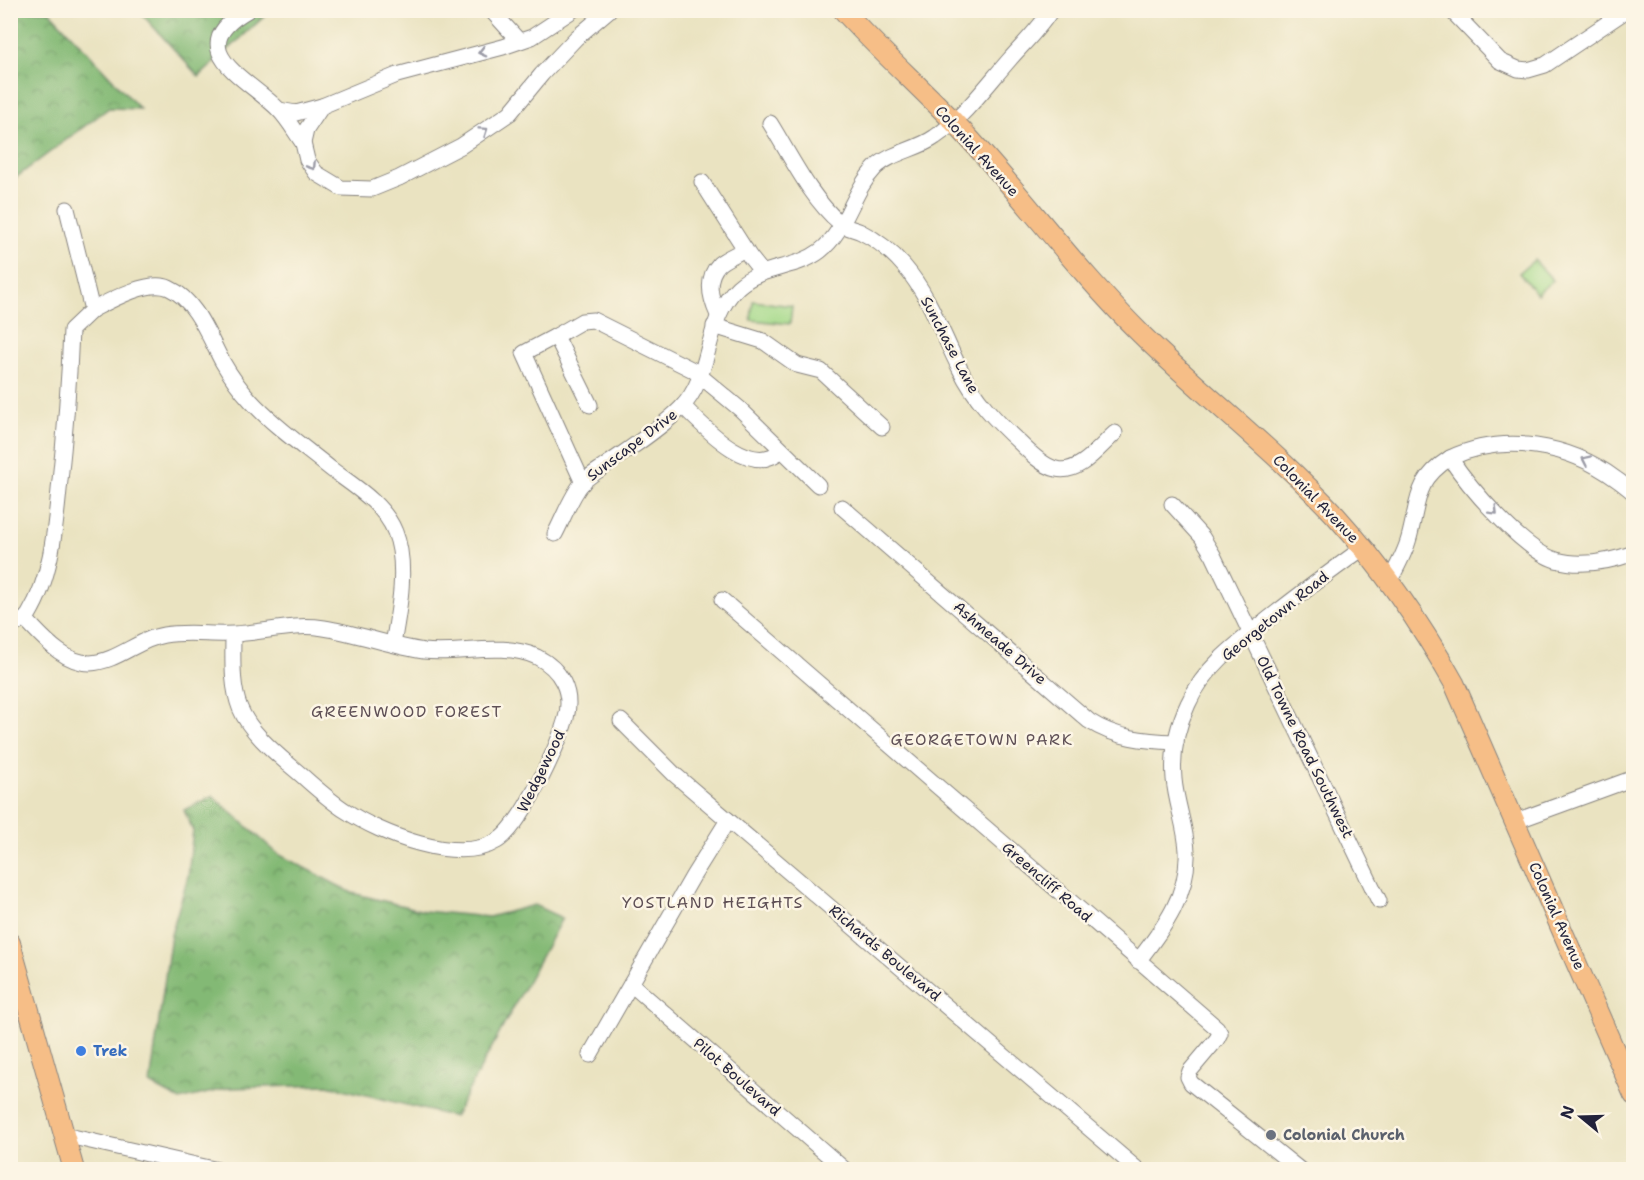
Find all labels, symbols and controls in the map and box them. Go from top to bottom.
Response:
one-way arrow [477,44,487,57]
street label: Colonial Avenue [931,101,1023,201]
one-way arrow [477,127,488,138]
one-way arrow [305,160,316,171]
street label: Sunchase Lane [916,293,984,397]
street label: Sunscape Drive [583,404,681,486]
street label: Colonial Avenue [1268,450,1364,548]
one-way arrow [1581,455,1592,467]
one-way arrow [1486,503,1497,514]
street label: Georgetown Road [1217,566,1333,665]
street label: Ashmeade Drive [949,597,1051,689]
street label: Old Towne Road Southwest [1252,652,1358,842]
district label: GREENWOOD FOREST [311,701,503,722]
street label: Wedgewood [512,726,570,816]
district label: GEORGETOWN PARK [890,729,1074,750]
street label: Greencliff Road [998,837,1097,927]
street label: Colonial Avenue [1524,859,1590,973]
district label: YOSTLAND HEIGHTS [622,892,804,913]
street label: Richards Boulevard [825,900,946,1006]
street label: Pilot Boulevard [689,1033,785,1121]
place label: Trek [93,1041,128,1061]
marker: Trek [74,1044,88,1058]
north arrow [1551,1087,1611,1147]
text: N [1555,1103,1579,1122]
place label: Colonial Church [1283,1125,1405,1145]
marker: Colonial Church [1264,1128,1278,1142]

